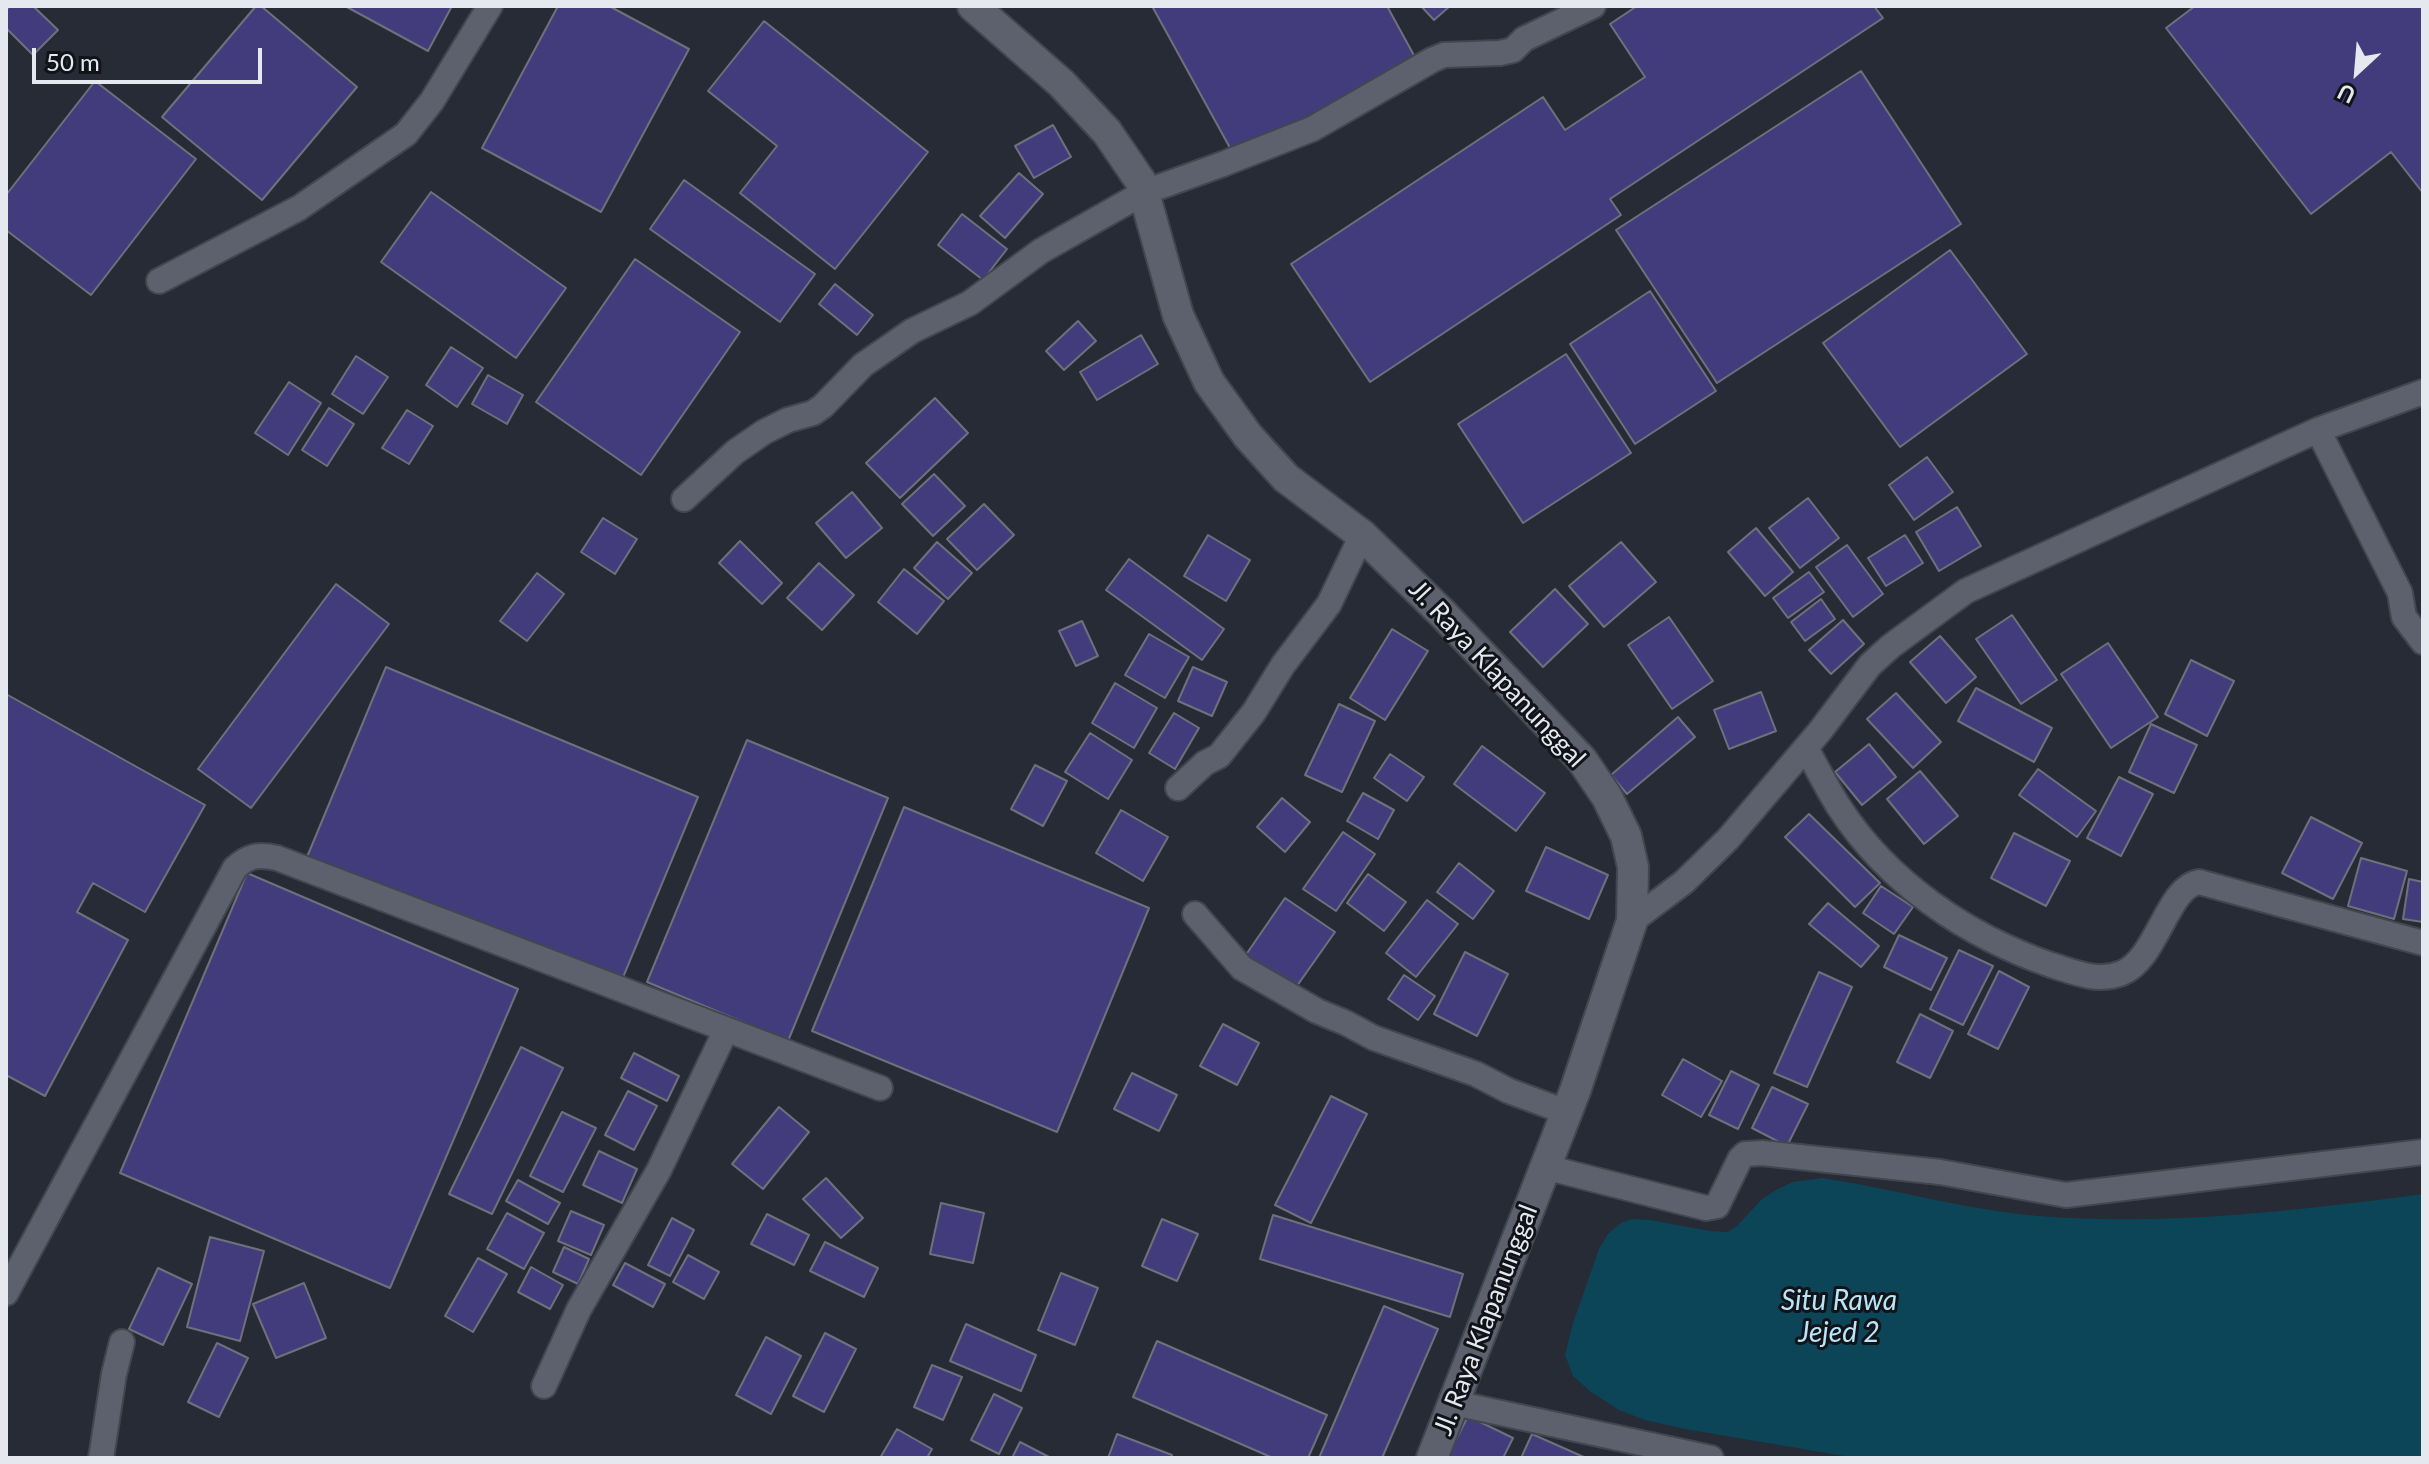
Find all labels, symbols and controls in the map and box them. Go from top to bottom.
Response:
scale bar [36,32,266,82]
north arrow [2317,32,2397,112]
text: 50 m [46,47,100,76]
text: U [2333,78,2360,110]
street label: Jl. Raya Klapanunggal [1402,574,1592,774]
street label: Jl. Raya Klapanunggal [1428,1200,1544,1440]
water label: Situ Rawa Jejed 2 [1781,1284,1897,1350]

